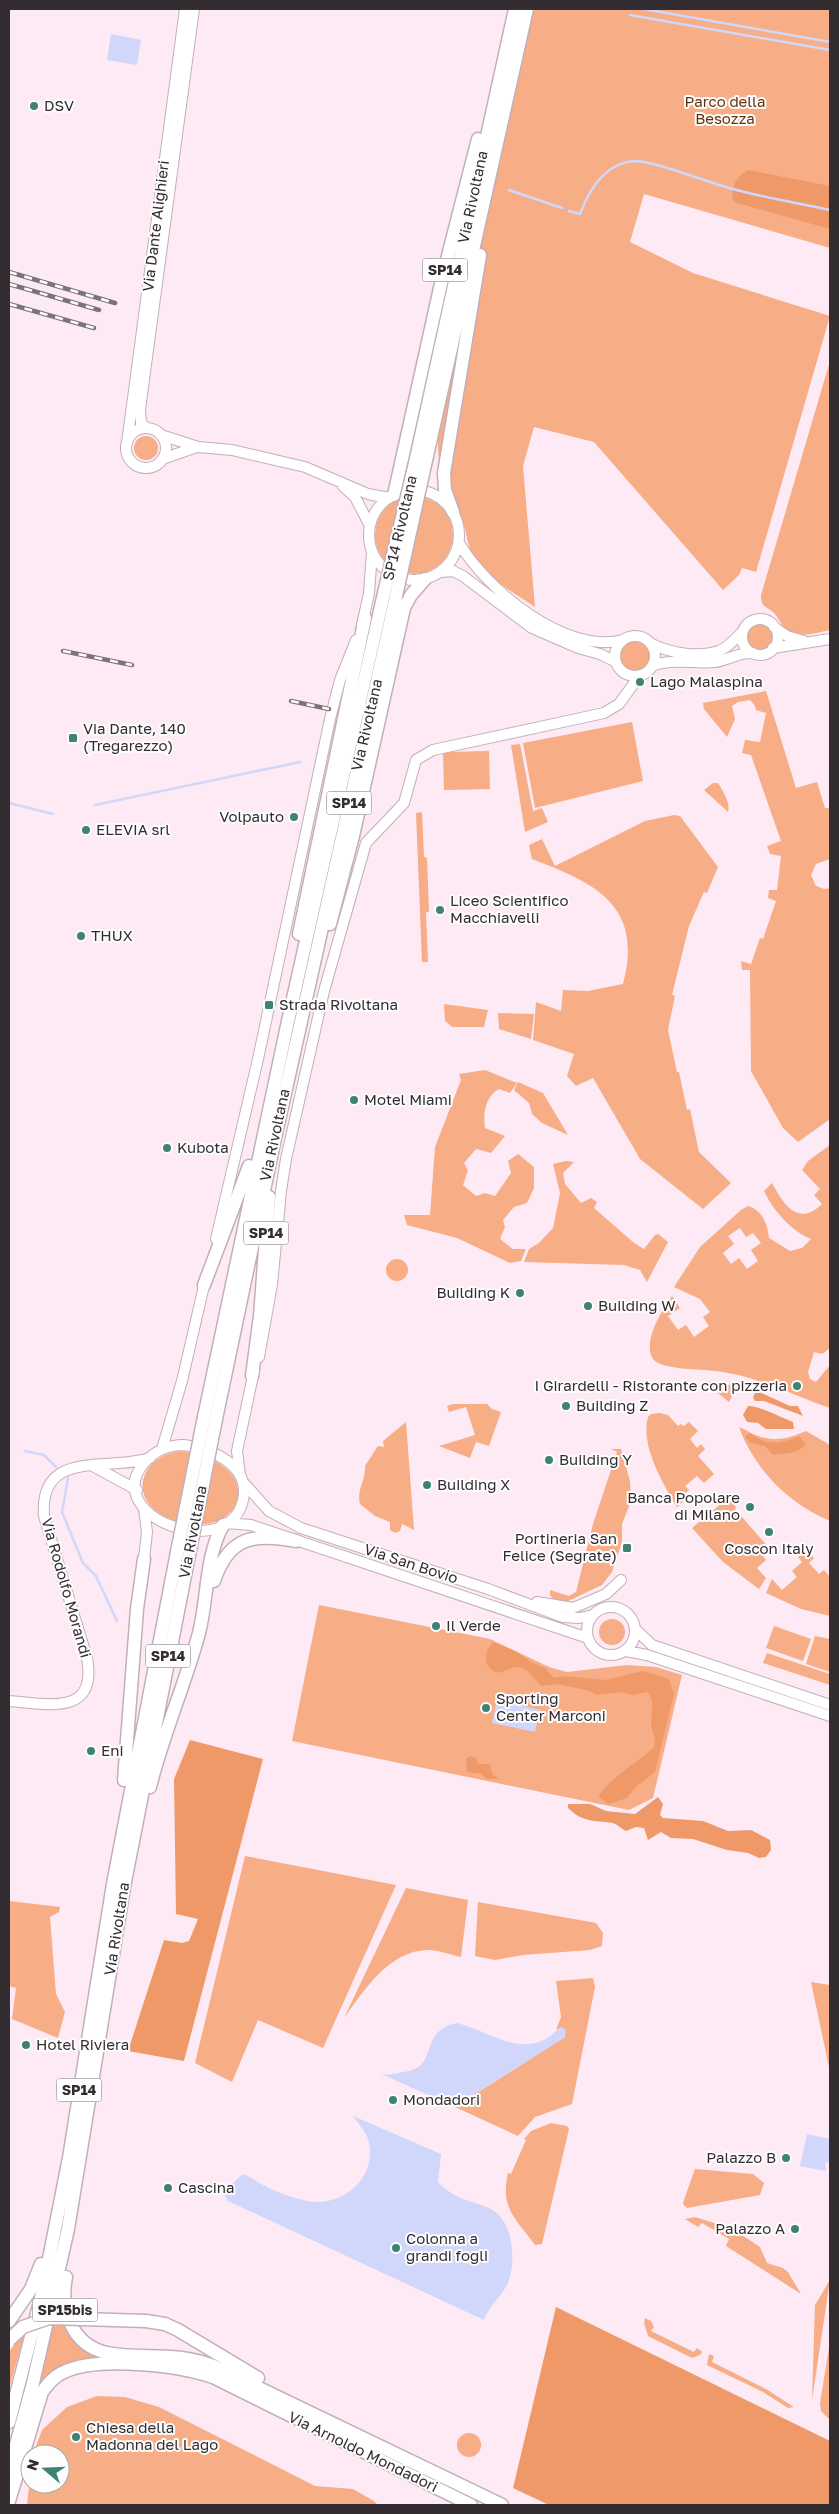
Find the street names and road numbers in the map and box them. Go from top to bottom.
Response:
street label: Via Rivoltana [453,149,491,245]
street label: Via Dante Alighieri [138,159,172,293]
road number: SP14 [422,258,468,282]
street label: SP14 Rivoltana [378,473,420,582]
street label: Via Rivoltana [347,677,385,773]
road number: SP14 [326,791,372,814]
street label: Via Rivoltana [255,1087,293,1183]
road number: SP14 [244,1222,288,1244]
street label: Via Rivoltana [174,1484,210,1580]
street label: Via Rodolfo Morandi [38,1516,96,1660]
street label: Via San Bovio [362,1539,460,1587]
road number: SP14 [146,1644,190,1668]
street label: Via Rivoltana [100,1881,132,1977]
road number: SP14 [56,2078,102,2102]
road number: SP15bis [32,2298,98,2322]
street label: Via Arnoldo Mondadori [286,2407,441,2495]

